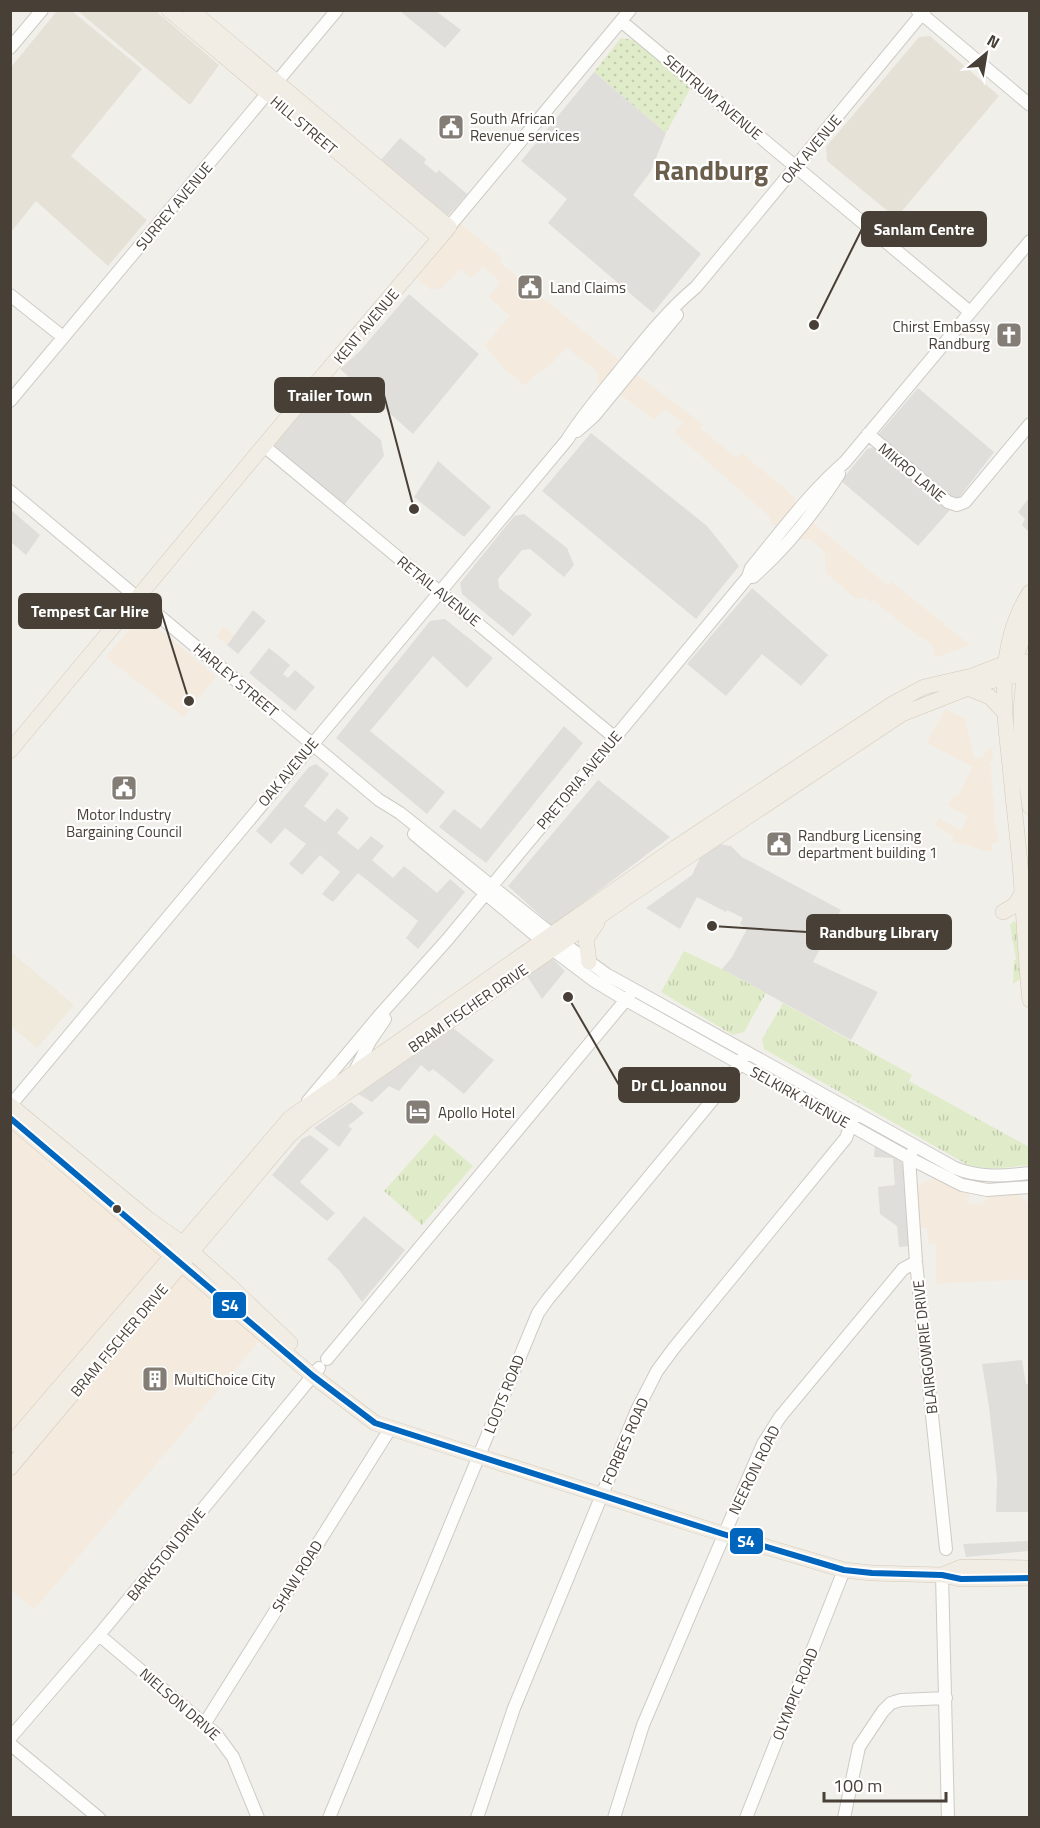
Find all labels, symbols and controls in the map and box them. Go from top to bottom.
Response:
north arrow [956,24,1016,84]
text: N [983,28,1004,54]
street label: SENTRUM AVENUE [659,49,767,145]
street label: HILL STREET [265,90,343,160]
place label: South African Revenue services [470,107,579,147]
street label: OAK AVENUE [775,109,847,189]
public building icon: South African Revenue services [436,112,466,142]
district label: Randburg [654,149,768,190]
street label: SURREY AVENUE [130,157,218,255]
callout: Sanlam Centre [862,212,986,246]
text: Sanlam Centre [874,217,974,241]
public building icon: Land Claims [515,272,545,302]
place label: Land Claims [550,276,626,299]
street label: KENT AVENUE [328,283,404,369]
place label: Chirst Embassy Randburg [892,315,990,355]
church icon: Chirst Embassy Randburg [994,320,1024,350]
callout: Trailer Town [275,378,384,412]
text: Trailer Town [288,383,372,407]
street label: MIKRO LANE [873,437,951,507]
street label: RETAIL AVENUE [392,550,486,632]
callout: Tempest Car Hire [19,594,161,628]
text: Tempest Car Hire [31,599,149,623]
street label: HARLEY STREET [188,637,284,723]
street label: PRETORIA AVENUE [531,726,627,834]
street label: OAK AVENUE [252,732,324,812]
public building icon: Motor Industry Bargaining Council [109,773,139,803]
place label: Motor Industry Bargaining Council [66,803,182,843]
place label: Randburg Licensing department building 1 [798,824,937,864]
public building icon: Randburg Licensing department building 1 [764,829,794,859]
callout: Randburg Library [807,915,951,949]
text: Randburg Library [819,920,939,944]
street label: BRAM FISCHER DRIVE [403,958,533,1058]
street label: SELKIRK AVENUE [746,1060,854,1134]
callout: Dr CL Joannou [619,1068,739,1102]
text: Dr CL Joannou [631,1073,727,1097]
hotel icon: Apollo Hotel [403,1097,433,1127]
place label: Apollo Hotel [438,1101,515,1124]
unlabelled marker [111,1203,123,1215]
street label: BRAM FISCHER DRIVE [65,1278,173,1402]
street label: BLAIRGOWRIE DRIVE [907,1279,943,1415]
line badge: S4 [212,1291,247,1319]
text: S4 [221,1293,239,1317]
street label: LOOTS ROAD [478,1351,530,1437]
building icon: MultiChoice City [140,1364,170,1394]
place label: MultiChoice City [174,1368,275,1391]
street label: FORBES ROAD [596,1394,654,1488]
street label: NEERON ROAD [722,1421,786,1519]
street label: BARKSTON DRIVE [121,1502,211,1606]
line badge: S4 [729,1527,764,1555]
text: S4 [737,1529,755,1553]
street label: SHAW ROAD [266,1536,328,1616]
street label: OLYMPIC ROAD [766,1644,824,1744]
street label: NIELSON DRIVE [135,1662,225,1746]
scale bar [824,1765,946,1803]
text: 100 m [833,1772,882,1799]

